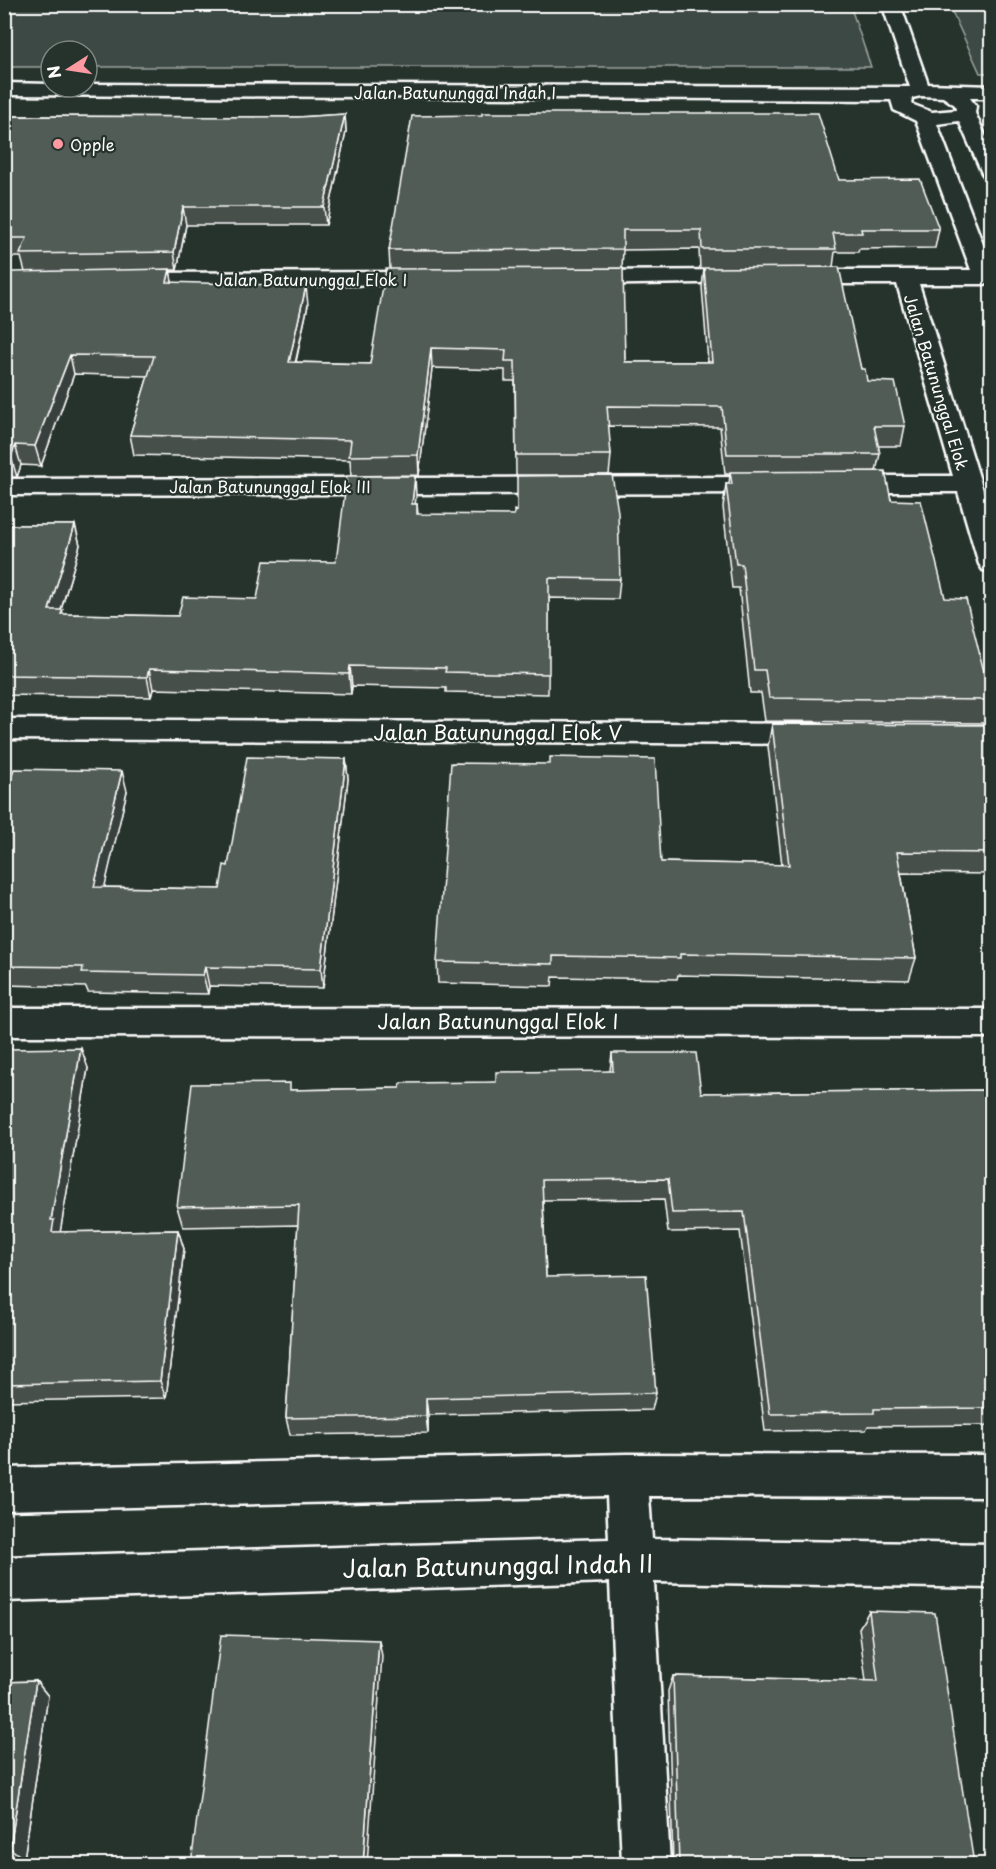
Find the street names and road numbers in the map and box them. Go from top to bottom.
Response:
street label: Jalan Batununggal Indah I [354,80,556,104]
street label: Jalan Batununggal Elok I [215,267,407,291]
street label: Jalan Batununggal Elok [899,291,975,473]
street label: Jalan Batununggal Elok III [169,474,371,498]
street label: Jalan Batununggal Elok V [374,717,623,747]
street label: Jalan Batununggal Elok I [377,1006,619,1036]
street label: Jalan Batununggal Indah II [342,1544,654,1586]

